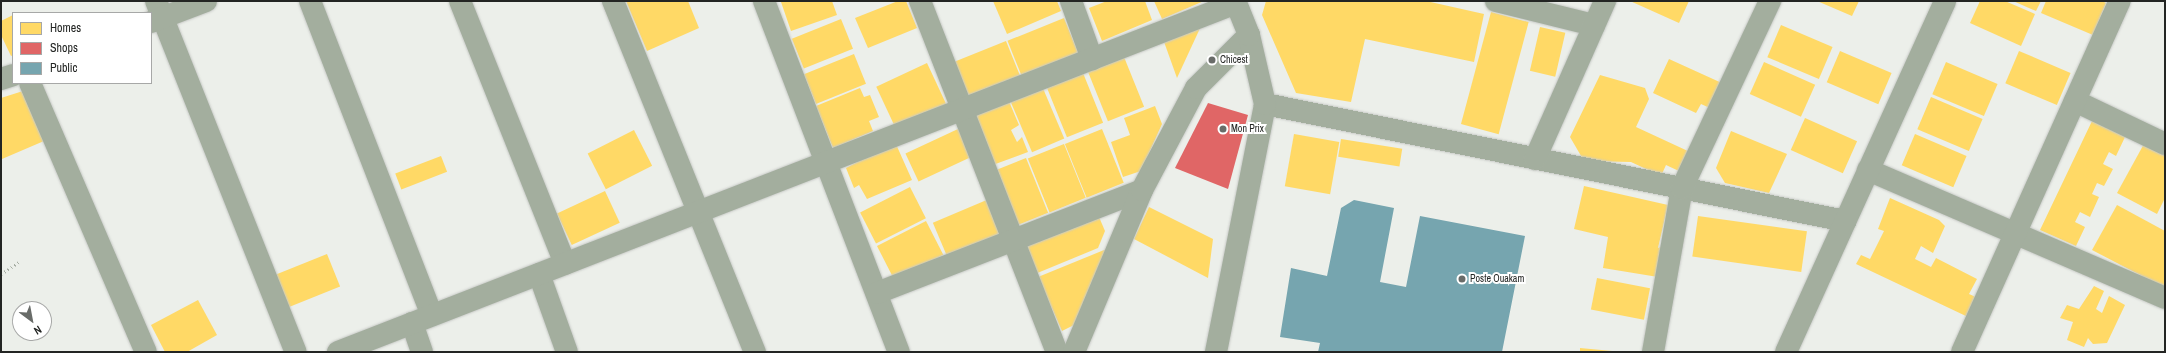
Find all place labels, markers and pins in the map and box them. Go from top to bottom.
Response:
place label: Chicest [1220,54,1248,66]
marker: Chicest [1207,55,1217,65]
place label: Mon Prix [1231,123,1264,135]
marker: Mon Prix [1218,124,1228,134]
place label: Poste Ouakam [1470,273,1524,285]
marker: Poste Ouakam [1457,274,1467,284]

